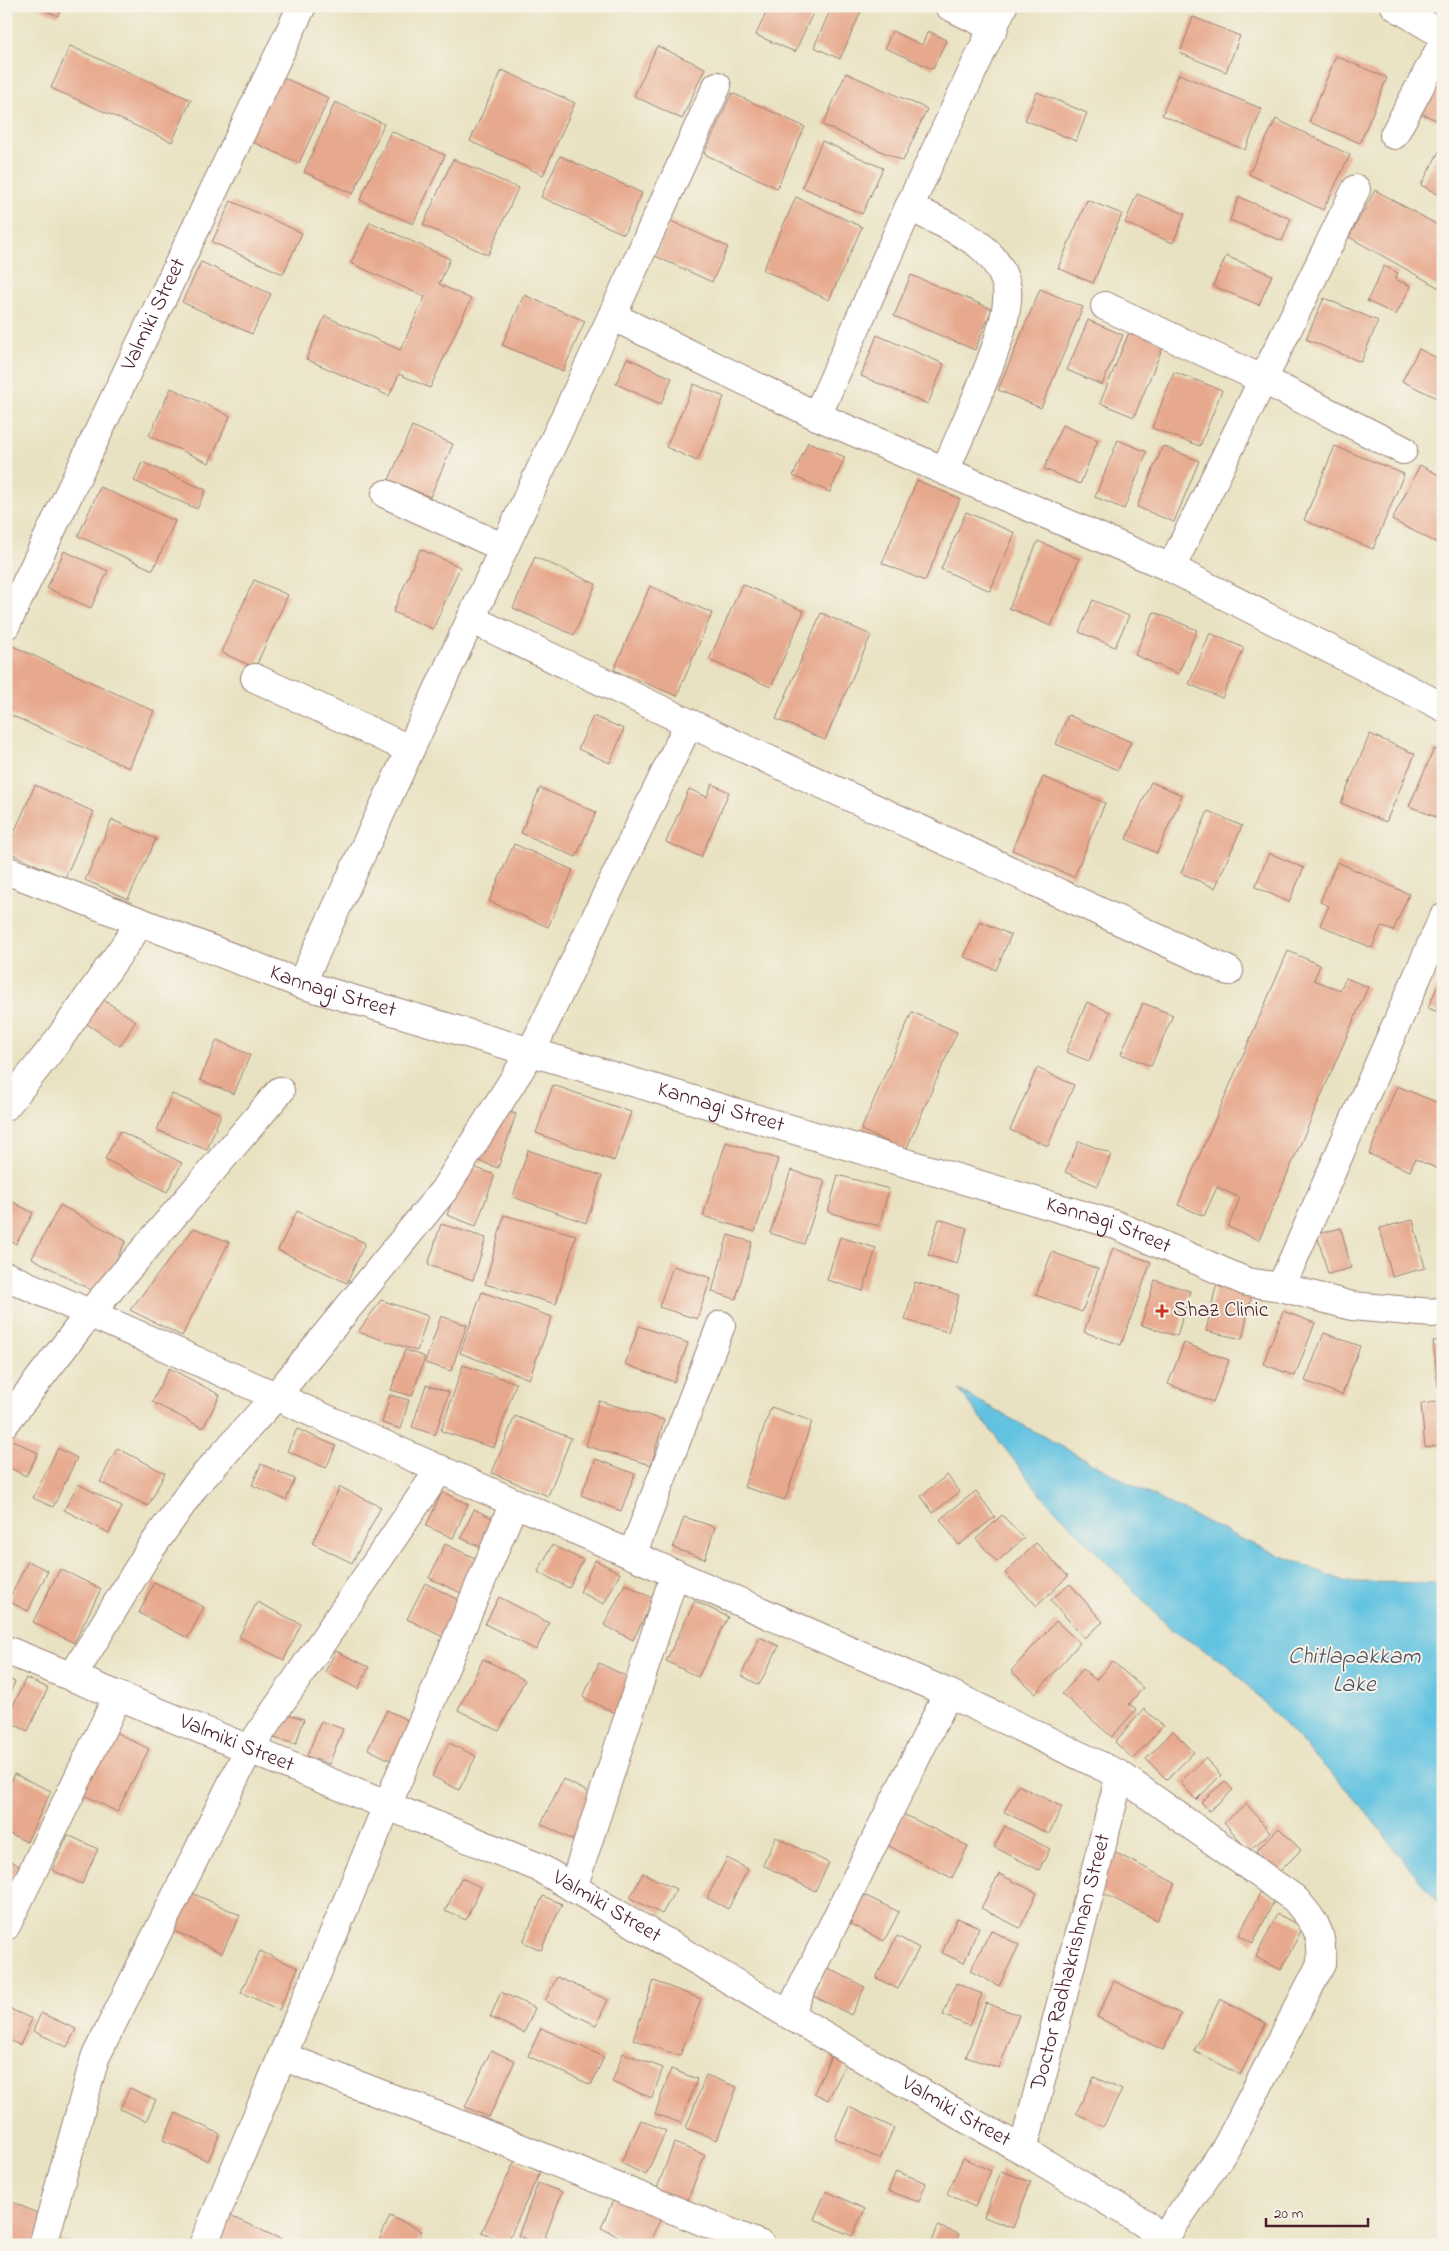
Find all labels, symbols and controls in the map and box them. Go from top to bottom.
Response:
street label: Valmiki Street [113,252,195,377]
street label: Kannagi Street [265,957,400,1027]
street label: Kannagi Street [653,1074,789,1142]
street label: Kannagi Street [1042,1189,1176,1263]
place label: Shaz Clinic [1173,1295,1269,1327]
marker: Shaz Clinic [1155,1304,1169,1318]
water label: Chitlapakkam Lake [1288,1640,1421,1703]
street label: Valmiki Street [173,1706,299,1782]
street label: Doctor Radhakrishnan Street [1023,1830,1120,2095]
street label: Valmiki Street [545,1862,667,1952]
street label: Valmiki Street [894,2068,1017,2156]
scale bar [1266,2196,1369,2228]
text: 20 m [1274,2203,1304,2225]

